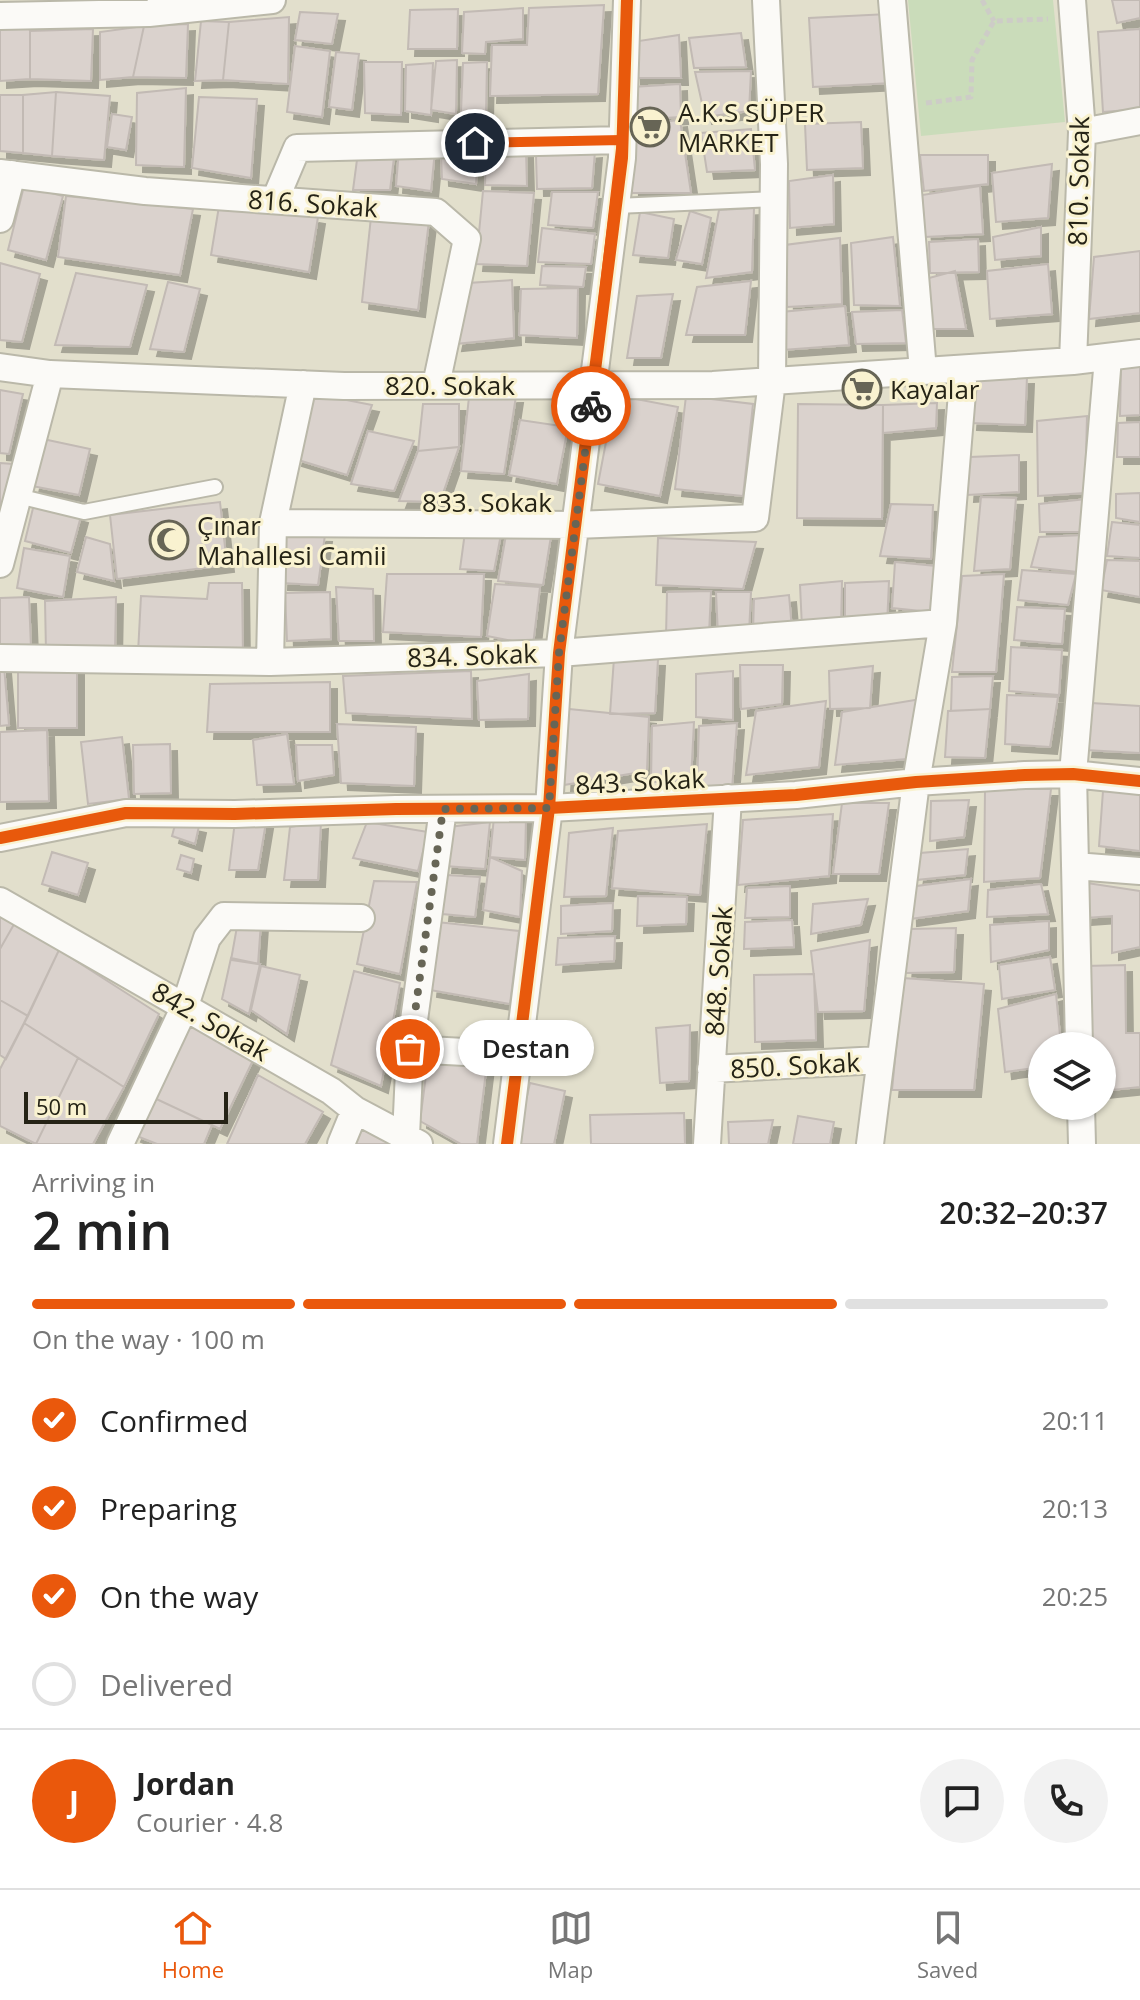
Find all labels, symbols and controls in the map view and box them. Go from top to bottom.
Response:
place label: A.K.S SÜPER MARKET [678,94,824,160]
supermarket icon: A.K.S SÜPER MARKET [629,106,671,148]
pin [441,109,509,177]
street label: 810. Sokak [1059,115,1097,246]
icon: home [453,121,497,165]
street label: 816. Sokak [247,181,379,226]
courier [551,366,631,446]
street label: 820. Sokak [385,367,515,403]
supermarket icon: Kayalar [841,368,883,410]
place label: Kayalar [890,371,980,407]
icon: bike [569,384,613,428]
street label: 833. Sokak [422,484,552,520]
place label: Çınar Mahallesi Camii [197,507,387,573]
mosque icon: Çınar Mahallesi Camii [148,519,190,561]
street label: 834. Sokak [406,635,538,675]
street label: 843. Sokak [574,760,706,802]
street label: 848. Sokak [696,905,741,1037]
street label: 842. Sokak [146,973,277,1069]
pin [376,1015,444,1083]
callout: Destan [458,1021,594,1077]
icon: bag [388,1027,432,1071]
text: Destan [482,1030,570,1066]
map controls [1028,1032,1116,1120]
button: layers [1028,1032,1116,1120]
street label: 850. Sokak [729,1044,861,1086]
scale bar [24,1088,228,1124]
text: 50 m [36,1091,87,1121]
text: Arriving in [32,1164,155,1200]
text: 20:32–20:37 [939,1192,1108,1233]
text: 2 min [32,1194,172,1265]
text: On the way · 100 m [32,1321,265,1357]
icon: check [32,1398,76,1442]
text: Confirmed [100,1400,248,1441]
text: 20:11 [1042,1402,1108,1438]
icon: check [32,1486,76,1530]
text: Preparing [100,1488,237,1529]
text: 20:13 [1042,1490,1108,1526]
icon: check [32,1574,76,1618]
text: On the way [100,1576,258,1617]
text: 20:25 [1042,1578,1108,1614]
text: Delivered [100,1664,233,1705]
button: chat [920,1759,1004,1843]
button: phone [1024,1759,1108,1843]
text: Jordan [136,1763,235,1804]
text: J [69,1781,79,1822]
text: Courier · 4.8 [136,1804,283,1840]
tab: Home [162,1906,224,1984]
tab: Map [548,1906,593,1984]
tab: Saved [917,1906,978,1984]

